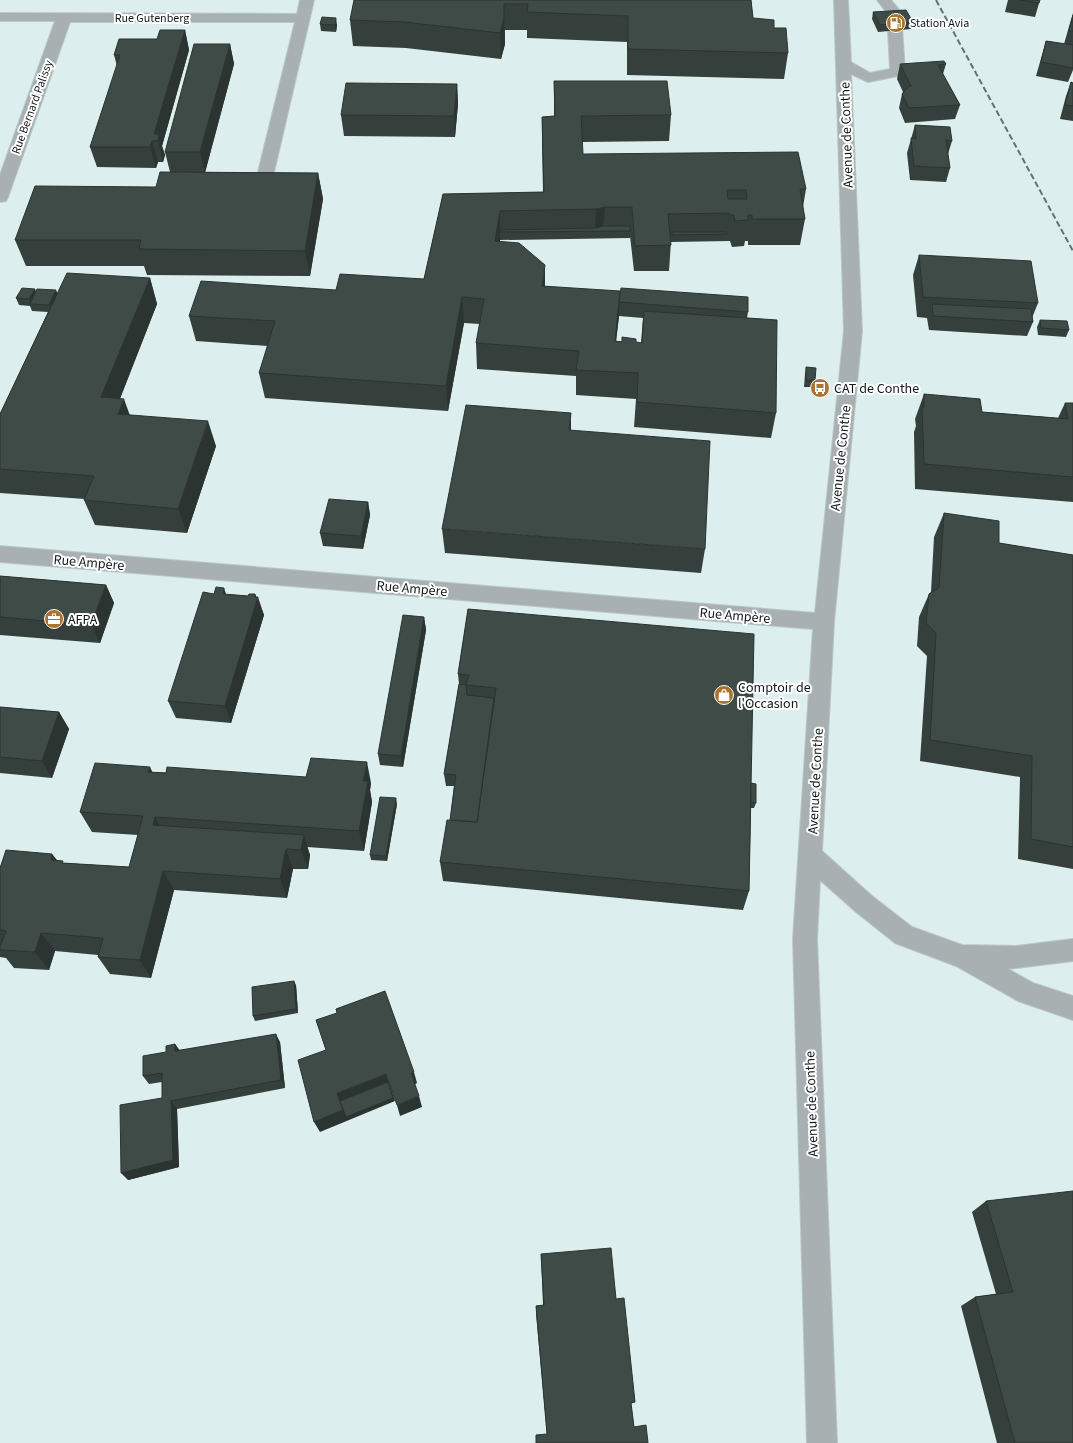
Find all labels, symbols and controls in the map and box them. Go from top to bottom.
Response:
street label: Rue Gutenberg [115,10,189,27]
fuel station icon: Station Avia [885,12,907,34]
place label: Station Avia [910,15,969,32]
street label: Rue Bernard Palissy [8,58,57,156]
street label: Avenue de Conthe [835,82,859,188]
bus stop icon: CAT de Conthe [809,377,831,399]
place label: CAT de Conthe [834,379,919,399]
street label: Avenue de Conthe [826,404,856,512]
street label: Rue Ampère [53,550,125,576]
street label: Rue Ampère [376,576,448,602]
street label: Rue Ampère [699,603,771,629]
office icon: AFPA [43,608,65,630]
place label: AFPA [68,610,98,630]
place label: Comptoir de l'Occasion [738,678,811,714]
shop icon: Comptoir de l'Occasion [713,684,735,706]
street label: Avenue de Conthe [803,728,829,835]
street label: Avenue de Conthe [800,1051,824,1157]

